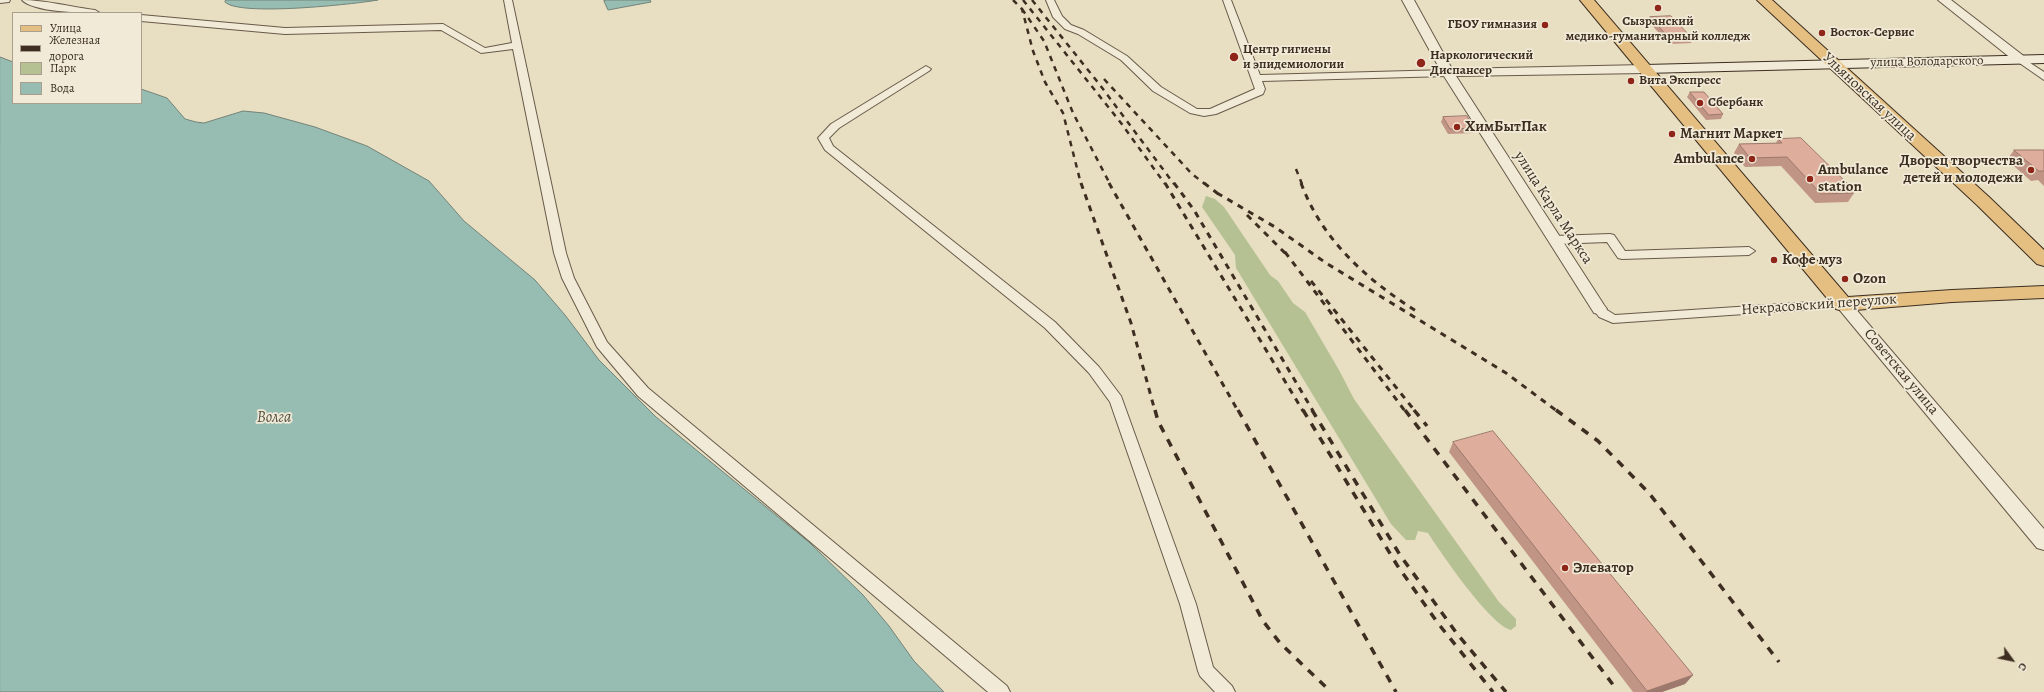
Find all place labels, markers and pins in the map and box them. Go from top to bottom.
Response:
marker: Сызранский медико-гуманитарный колледж [1653,3,1663,13]
place label: Сызранский медико-гуманитарный колледж [1566,14,1750,45]
place label: ГБОУ гимназия [1447,17,1537,33]
marker: ГБОУ гимназия [1540,20,1550,30]
place label: Восток-Сервис [1830,25,1914,41]
marker: Восток-Сервис [1817,28,1827,38]
place label: Центр гигиены и эпидемиологии [1243,42,1344,73]
place label: Наркологический Диспансер [1430,48,1533,79]
marker: Центр гигиены и эпидемиологии [1228,51,1240,63]
marker: Наркологический Диспансер [1415,57,1427,69]
place label: Вита Экспресс [1639,73,1721,89]
marker: Вита Экспресс [1626,76,1636,86]
place label: Сбербанк [1708,95,1763,111]
marker: Сбербанк [1695,98,1705,108]
place label: ХимБытПак [1465,118,1547,136]
marker: ХимБытПак [1452,122,1462,132]
place label: Магнит Маркет [1680,125,1783,143]
marker: Магнит Маркет [1667,129,1677,139]
place label: Ambulance [1674,150,1744,168]
place label: Дворец творчества детей и молодежи [1899,152,2023,187]
marker: Ambulance [1747,154,1757,164]
place label: Ambulance station [1818,161,1888,196]
marker: Дворец творчества детей и молодежи [2026,165,2036,175]
marker: Ambulance station [1805,174,1815,184]
place label: Кофе муз [1782,251,1842,269]
marker: Кофе муз [1769,255,1779,265]
place label: Ozon [1853,270,1886,288]
marker: Ozon [1840,274,1850,284]
place label: Элеватор [1573,559,1634,577]
marker: Элеватор [1560,563,1570,573]

